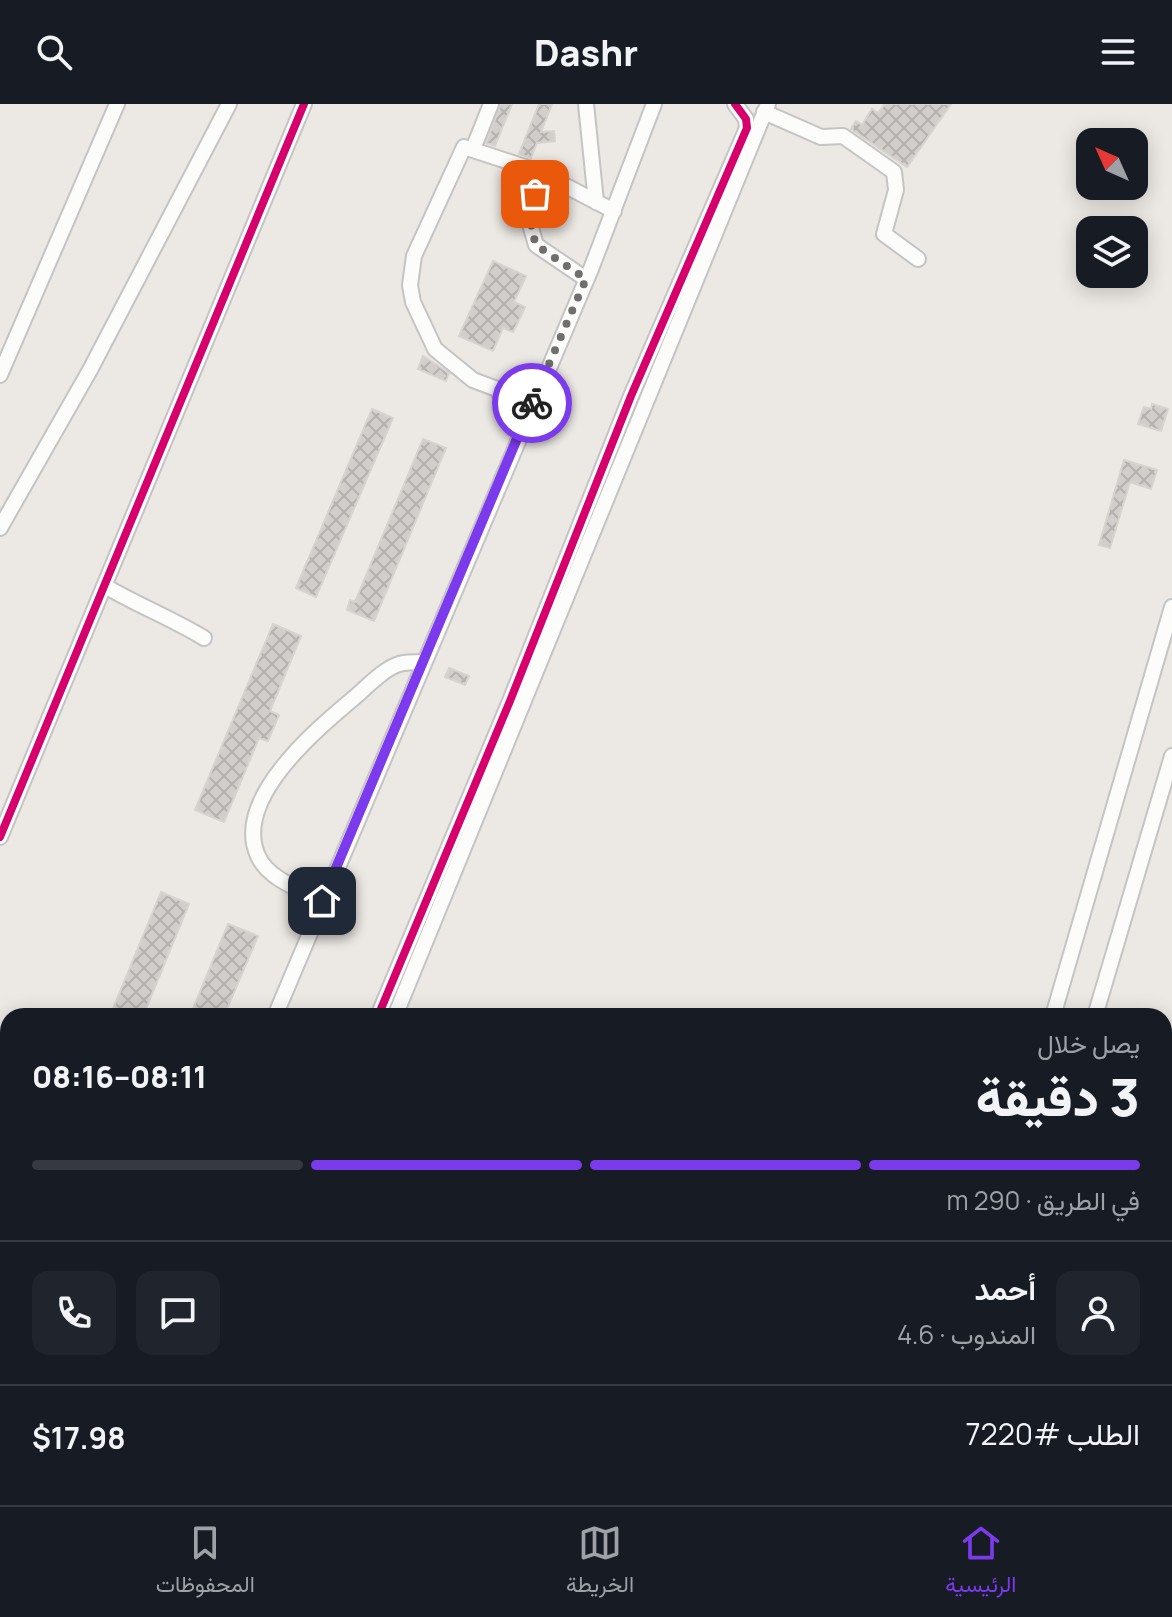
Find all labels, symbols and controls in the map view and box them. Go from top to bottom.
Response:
text: Dashr [534,28,638,77]
icon: search [32,30,76,74]
icon: menu [1096,30,1140,74]
north arrow [1076,128,1148,200]
map controls [1076,128,1148,288]
pin [501,160,569,228]
icon: bag [513,172,557,216]
button: layers [1076,216,1148,288]
courier [492,363,572,443]
icon: bike [510,381,554,425]
pin [288,867,356,935]
icon: home [300,879,344,923]
text: يصل خلال [1037,1025,1140,1061]
text: 08:11–08:16 [32,1056,207,1097]
text: 3 دقيقة [976,1061,1140,1132]
text: في الطريق · 290 m [946,1182,1140,1218]
text: أحمد [974,1268,1036,1309]
button: phone [32,1271,116,1355]
button: chat [136,1271,220,1355]
button: person [1056,1271,1140,1355]
text: المندوب · 4.6 [897,1316,1036,1352]
text: الطلب #7220 [966,1413,1140,1454]
text: $17.98 [32,1417,126,1458]
tab: المحفوظات [156,1521,255,1604]
tab: الخريطة [566,1521,634,1604]
tab: الرئيسية [945,1521,1016,1604]

